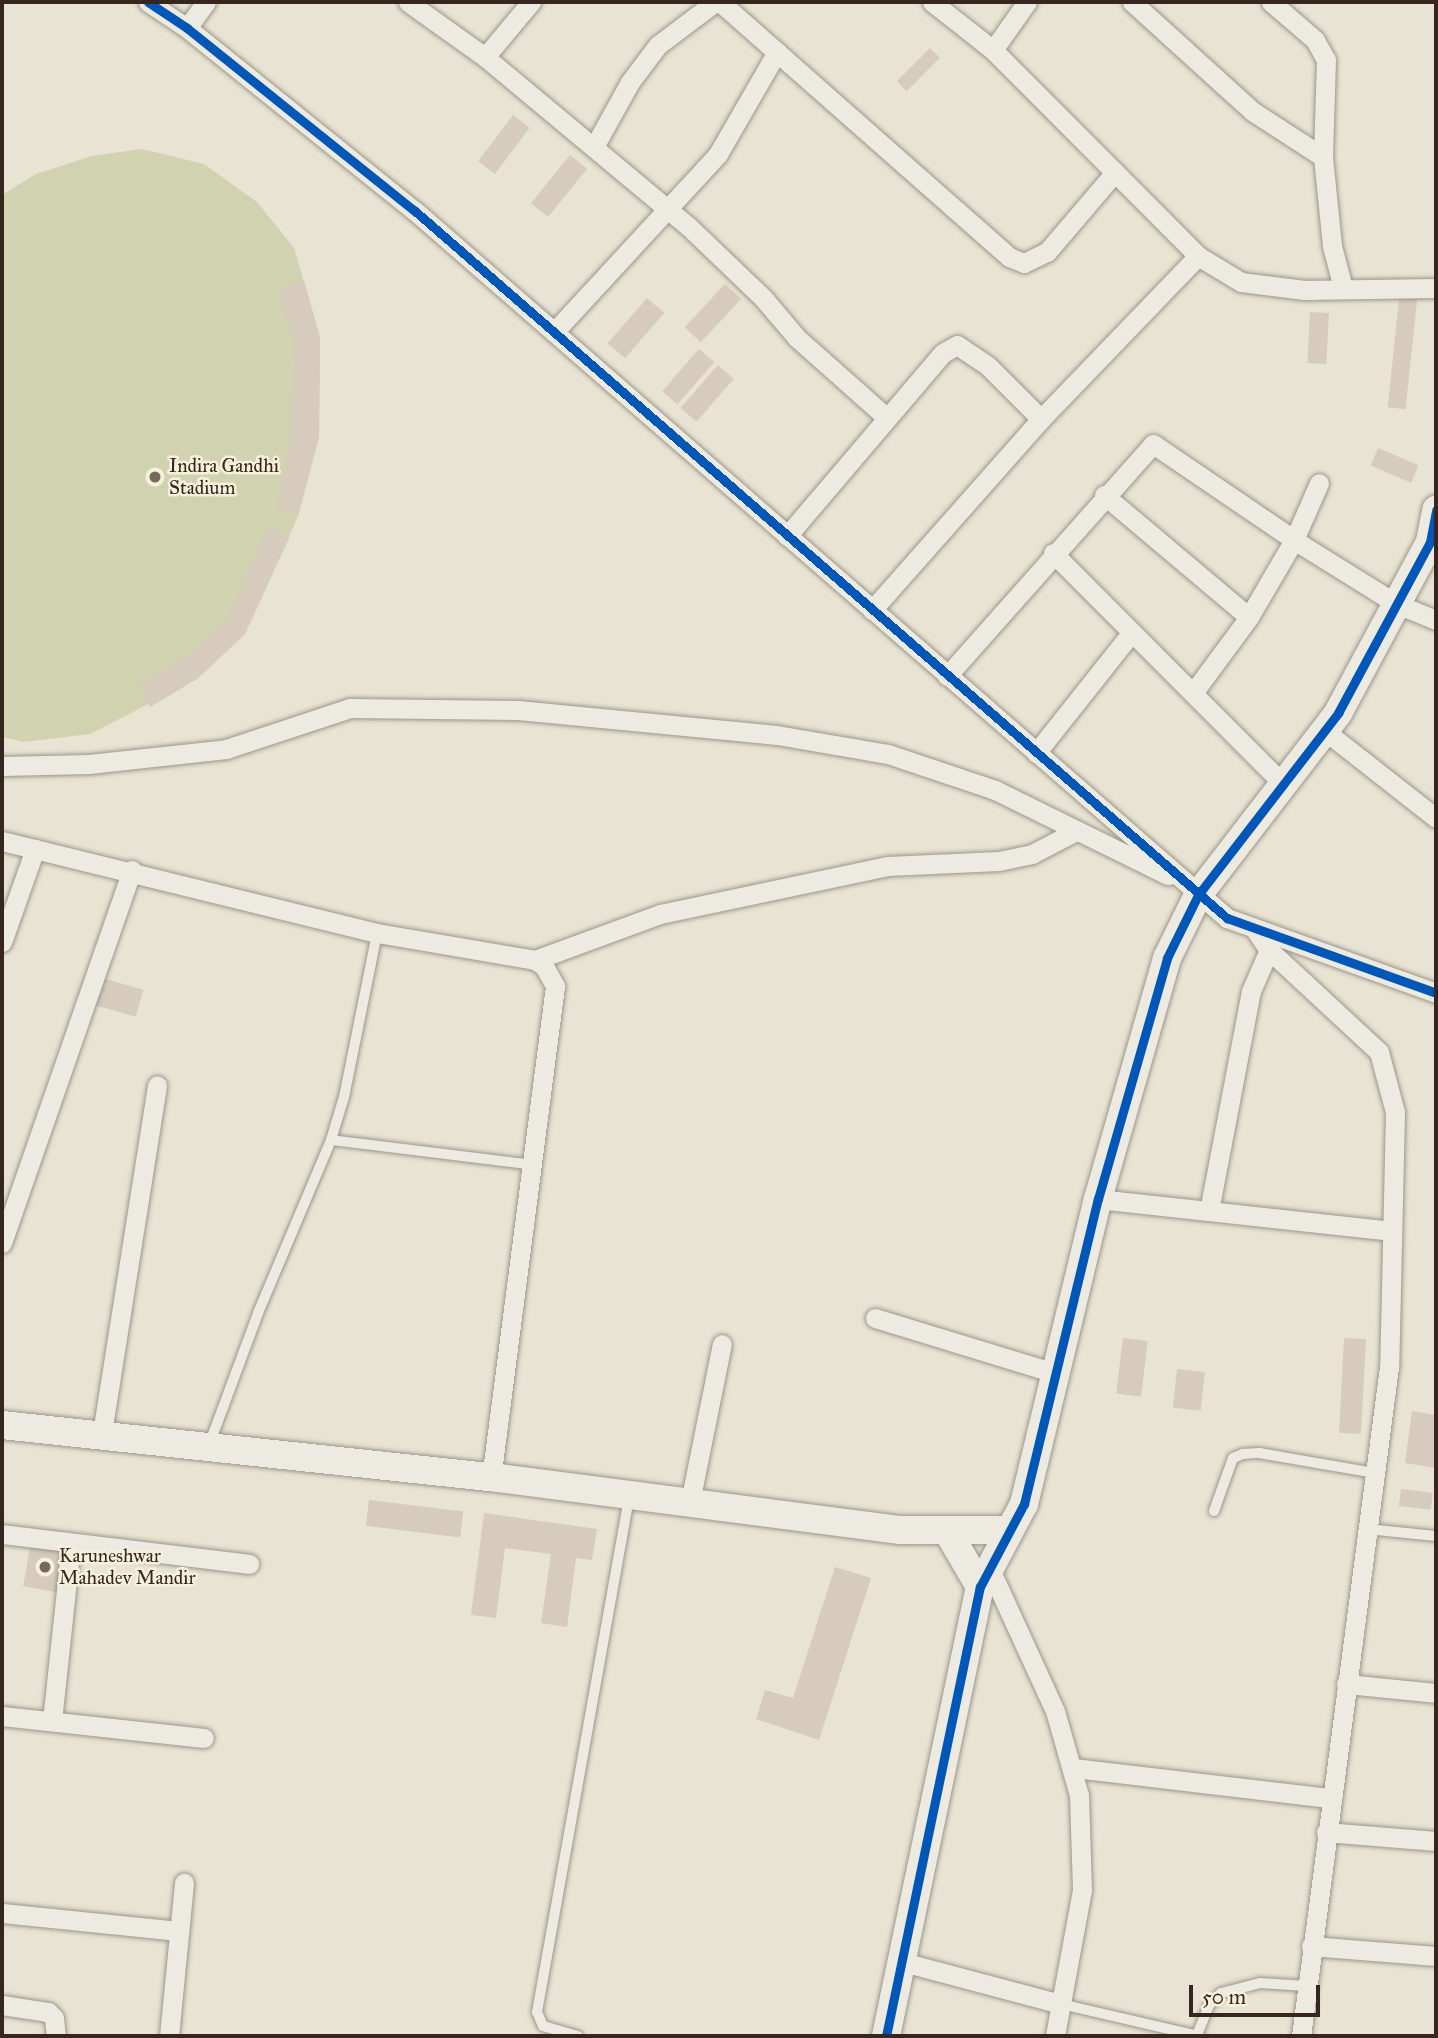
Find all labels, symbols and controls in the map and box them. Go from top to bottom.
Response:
place label: Indira Gandhi Stadium [169,455,279,499]
marker: Indira Gandhi Stadium [147,469,163,485]
place label: Karuneshwar Mahadev Mandir [59,1545,196,1589]
marker: Karuneshwar Mahadev Mandir [37,1559,53,1575]
scale bar [1193,1972,1324,2016]
text: 50 m [1202,1984,1246,2010]

